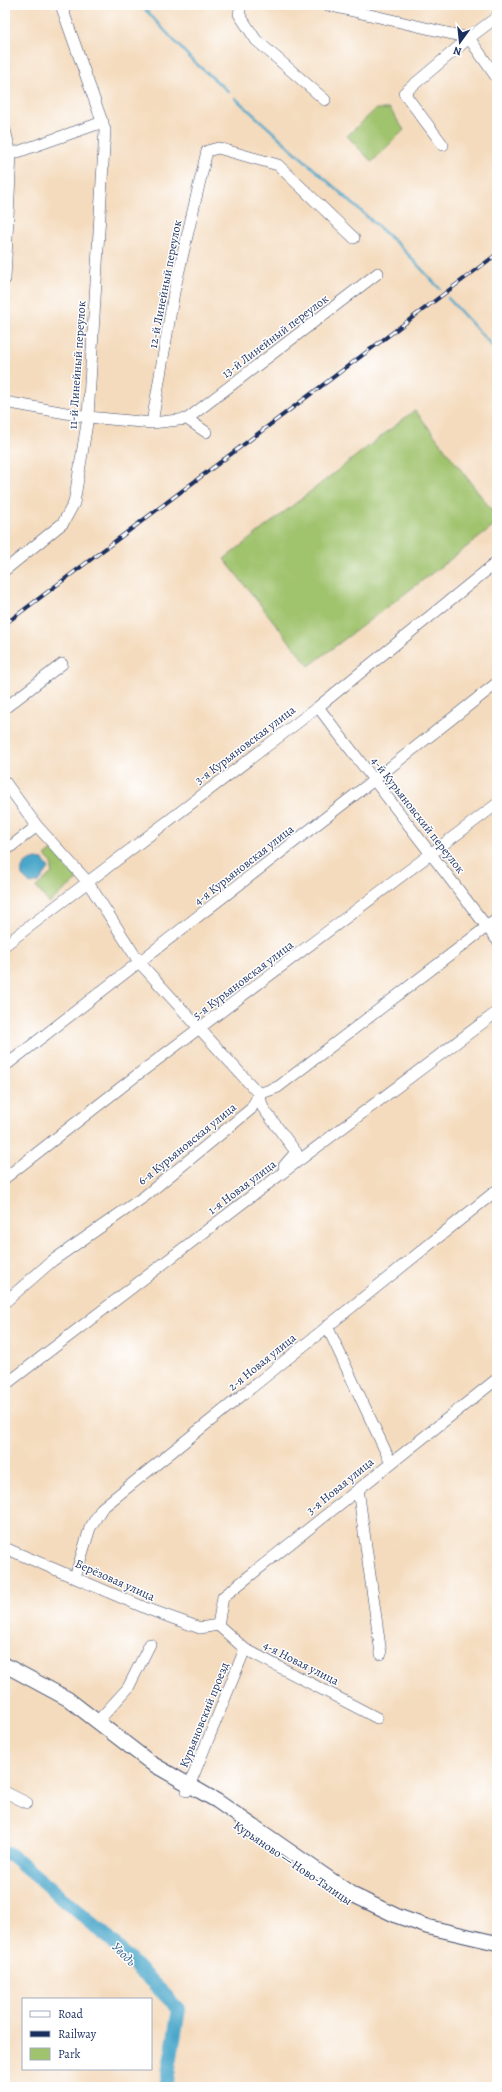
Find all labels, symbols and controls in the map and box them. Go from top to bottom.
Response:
north arrow [440,22,480,62]
text: N [452,43,463,59]
street label: 12-й Линейный переулок [145,219,185,349]
street label: 13-й Линейный переулок [218,291,332,381]
street label: 11-й Линейный переулок [65,300,89,430]
street label: 3-я Курьяновская улица [192,702,299,788]
street label: 4-й Курьяновский переулок [367,753,469,877]
street label: 4-я Курьяновская улица [191,821,297,909]
street label: 5-я Курьяновская улица [189,937,297,1023]
street label: 6-я Курьяновская улица [134,1099,240,1189]
street label: 1-я Новая улица [205,1156,280,1218]
street label: 2-я Новая улица [225,1329,300,1394]
street label: 3-я Новая улица [303,1454,377,1518]
street label: Берёзовая улица [73,1555,158,1605]
street label: 4-я Новая улица [260,1637,342,1689]
street label: Курьяновский проезд [176,1660,233,1770]
street label: Курьяново — Ново-Талицы [231,1817,355,1909]
water label: Уводь [108,1938,140,1970]
legend [22,1998,152,2070]
text: Road [58,2006,84,2022]
text: Railway [58,2026,97,2042]
text: Park [58,2046,81,2062]

